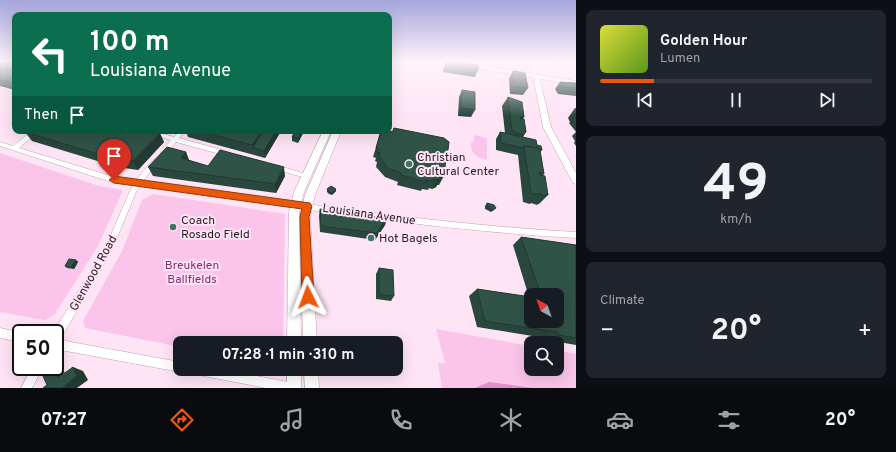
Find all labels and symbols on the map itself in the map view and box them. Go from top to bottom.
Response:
pin [97,139,131,180]
place label: Christian Cultural Center [417,150,499,180]
marker: Christian Cultural Center [404,159,414,169]
street label: Louisiana Avenue [321,201,416,229]
place label: Coach Rosado Field [181,213,250,243]
marker: Coach Rosado Field [168,222,178,232]
place label: Hot Bagels [379,231,438,247]
street label: Glenwood Road [66,233,121,314]
marker: Hot Bagels [366,233,376,243]
park label: Breukelen Ballfields [165,258,219,288]
position arrow [287,276,329,318]
north arrow [524,288,564,328]
speed limit sign: 50 [12,324,64,376]

